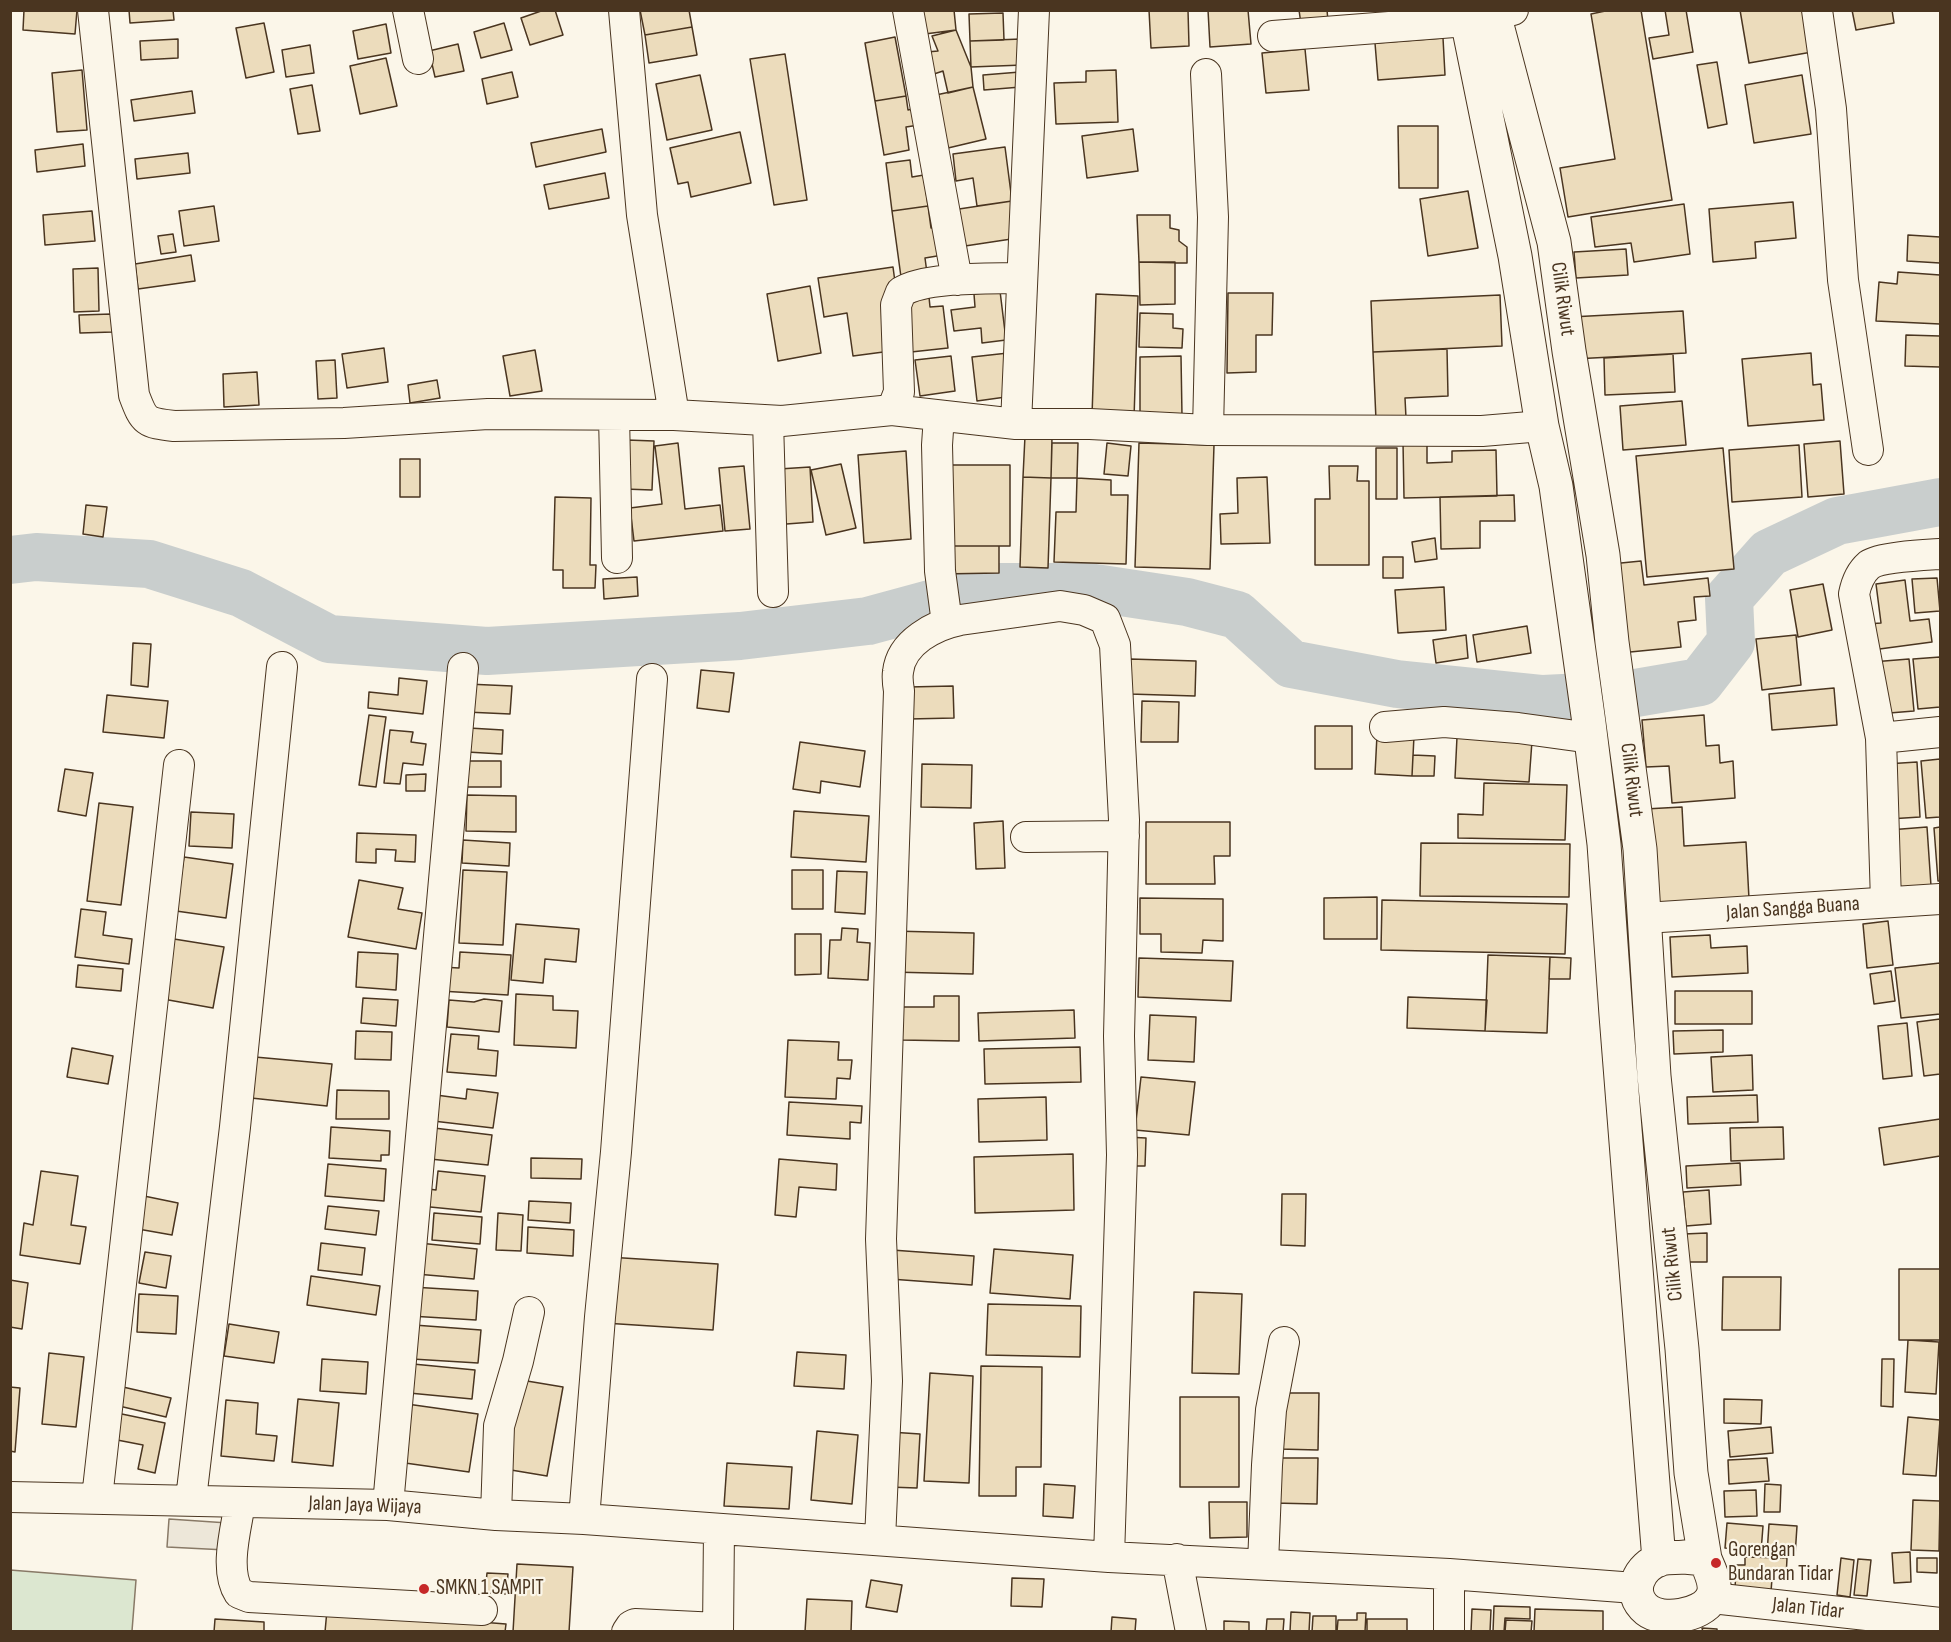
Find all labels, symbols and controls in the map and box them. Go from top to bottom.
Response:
street label: Cilik Riwut [1544,260,1580,338]
street label: Cilik Riwut [1614,742,1648,818]
street label: Jalan Sangga Buana [1725,892,1861,926]
street label: Cilik Riwut [1657,1226,1689,1302]
street label: Jalan Jaya Wijaya [308,1491,422,1521]
place label: Gorengan Bundaran Tidar [1728,1538,1833,1588]
marker: Gorengan Bundaran Tidar [1709,1556,1723,1570]
place label: SMKN 1 SAMPIT [436,1576,544,1602]
marker: SMKN 1 SAMPIT [417,1582,431,1596]
street label: Jalan Tidar [1771,1593,1845,1625]

